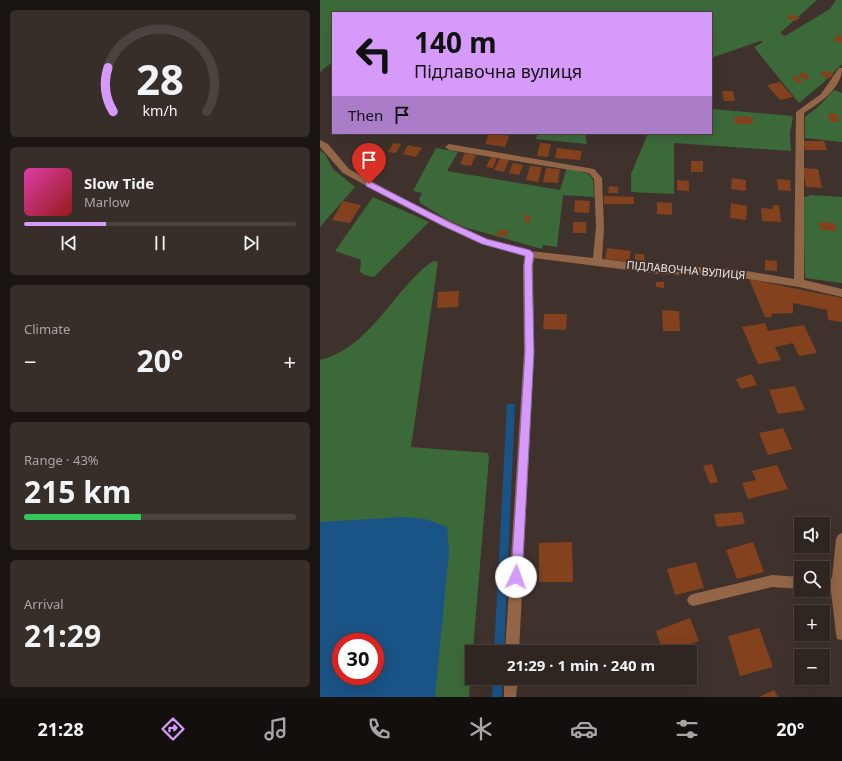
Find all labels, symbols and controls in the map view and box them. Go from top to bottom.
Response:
text: 140 m [414,23,497,61]
icon: left [348,28,400,80]
text: 28 [136,51,184,107]
text: Підлавочна вулиця [414,59,582,83]
text: km/h [142,100,178,119]
icon: arrive [391,104,413,126]
text: Then [348,105,383,125]
pin [352,143,386,184]
icon: arrive [358,149,380,171]
text: Slow Tide [84,173,154,193]
text: Marlow [84,193,130,211]
icon: previous [58,232,80,254]
icon: pause [149,232,171,254]
icon: next [240,232,262,254]
street label: ПІДЛАВОЧНА ВУЛИЦЯ [626,257,746,282]
text: Climate [24,320,70,338]
text: 20° [136,340,184,381]
text: − [24,346,37,376]
text: + [283,346,296,376]
text: Range · 43% [24,451,99,469]
text: 215 km [24,471,131,512]
map controls [794,517,830,685]
button: sound [794,517,830,553]
position arrow [495,556,537,598]
button: search [794,561,830,597]
text: Arrival [24,595,64,613]
button: + [794,605,830,641]
text: 21:29 [24,615,101,656]
speed limit sign: 30 [332,633,384,685]
button: − [794,649,830,685]
text: 21:29 · 1 min · 240 m [507,655,655,675]
icon: directions [159,715,187,743]
icon: music [262,715,290,743]
icon: phone [365,715,393,743]
icon: climate [467,715,495,743]
icon: car [570,715,598,743]
icon: filters [673,715,701,743]
text: 21:28 [37,717,84,741]
text: 20° [776,717,805,741]

